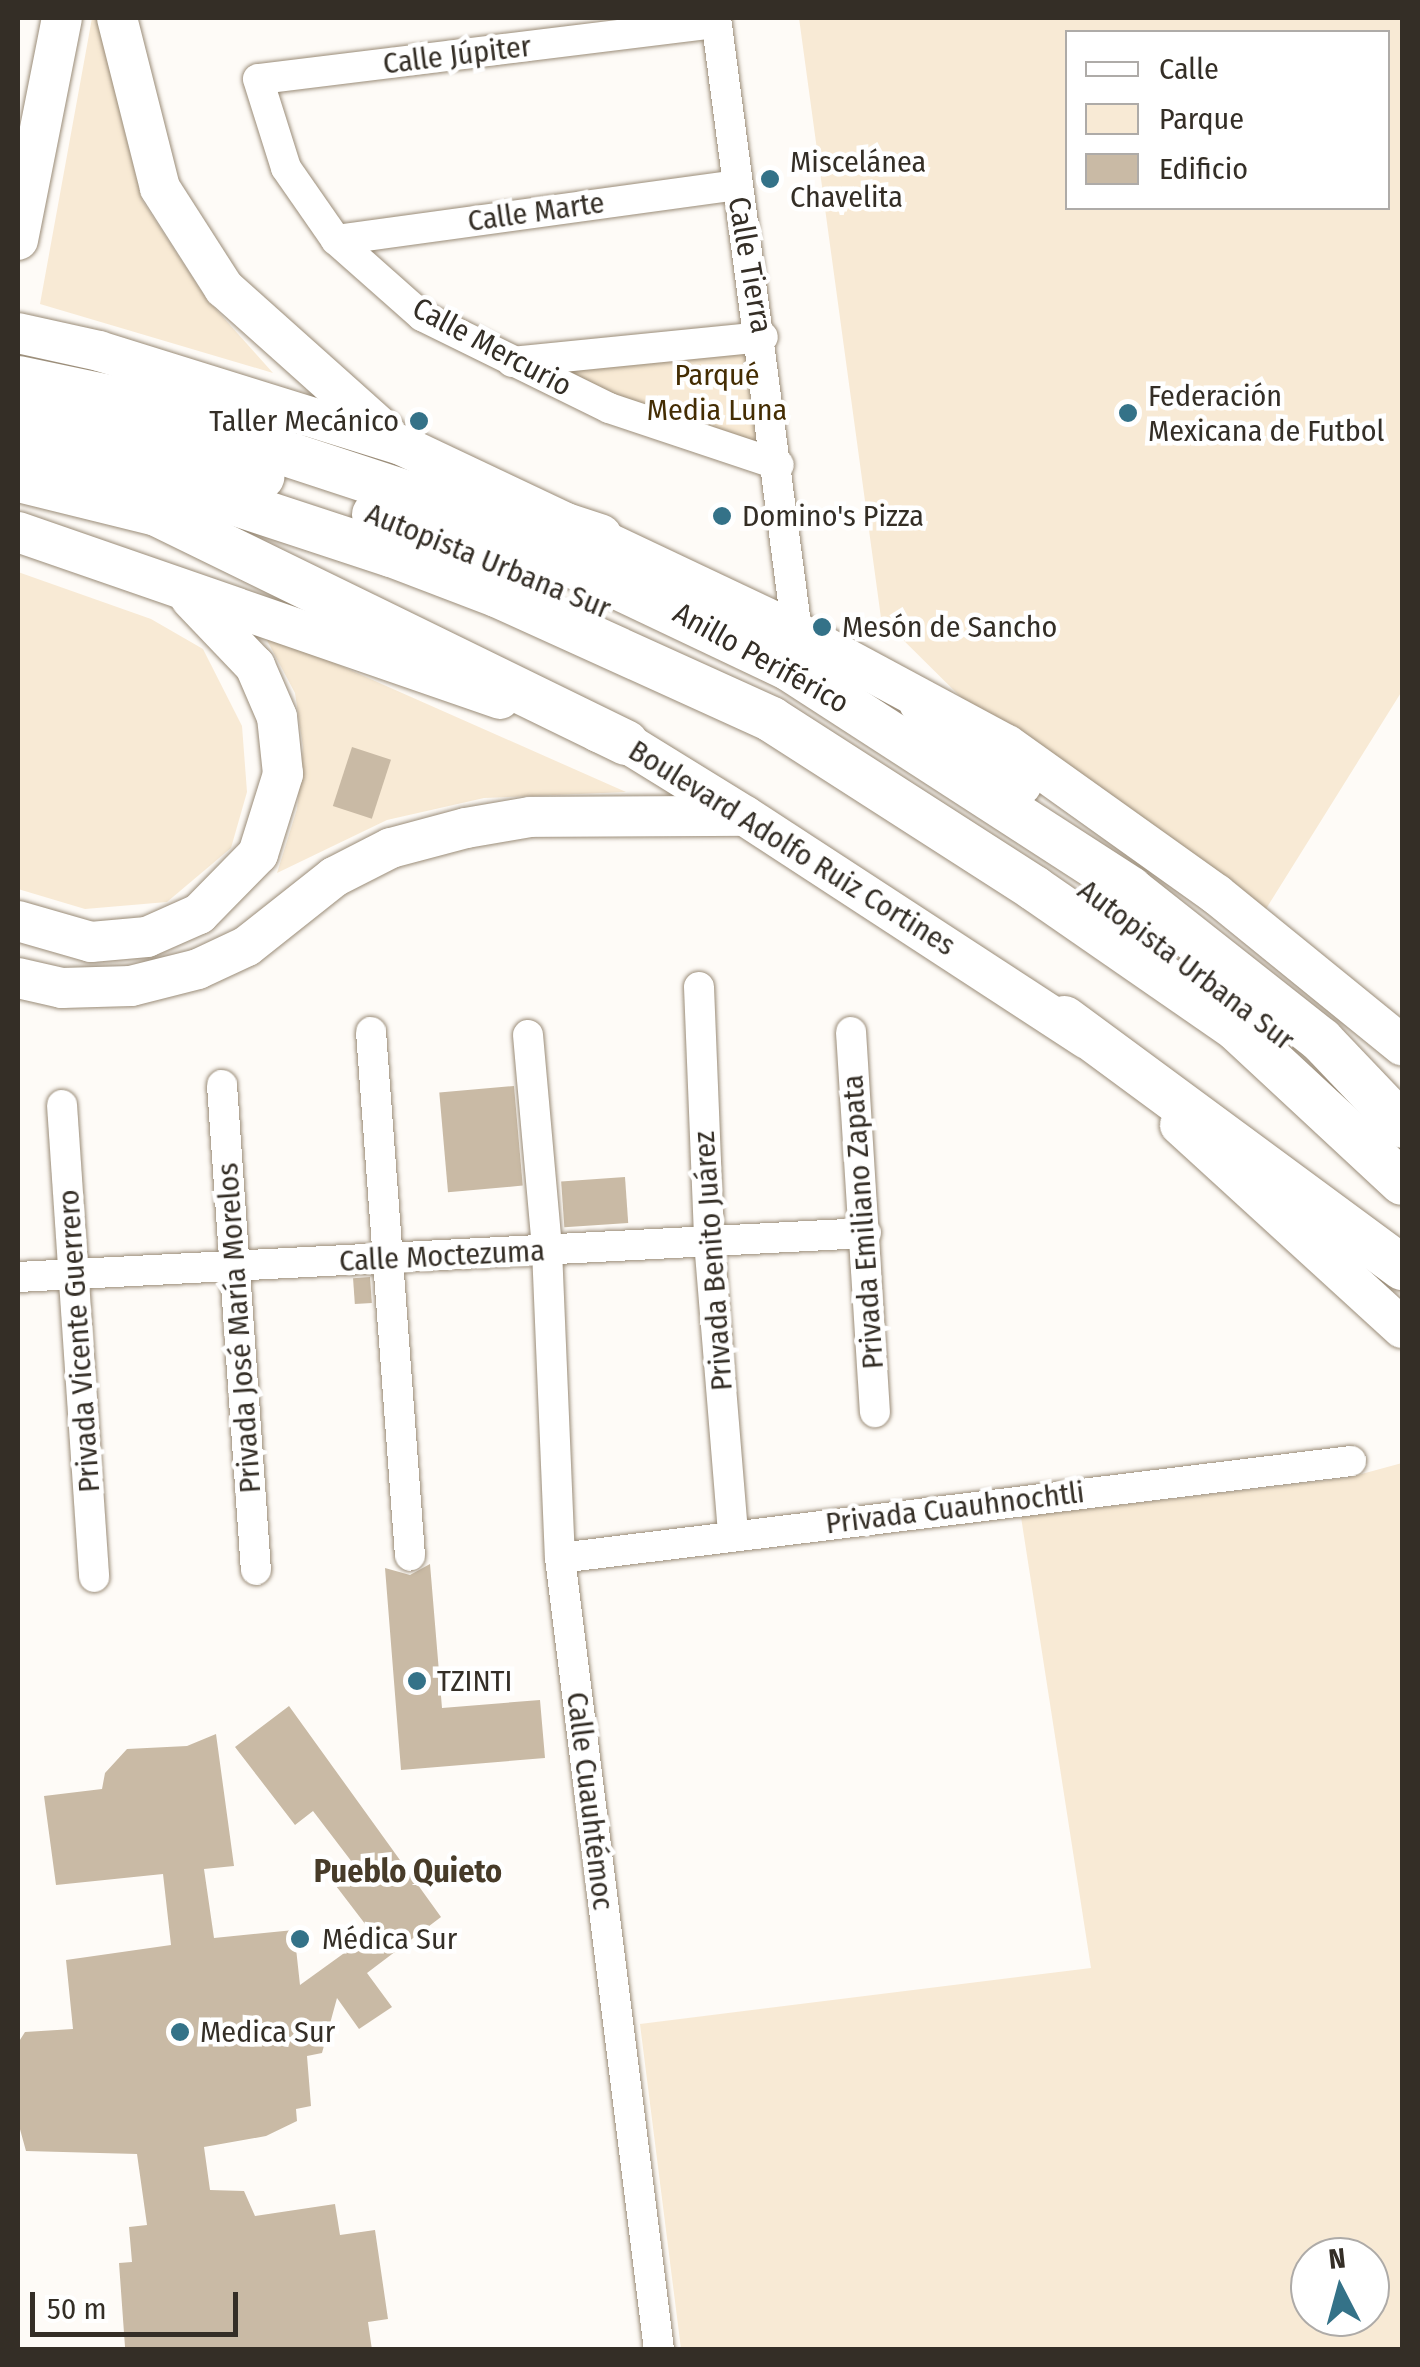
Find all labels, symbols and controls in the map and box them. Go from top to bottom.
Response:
street label: Calle Júpiter [381,28,533,82]
legend [1065,30,1390,210]
text: Calle [1159,51,1219,87]
text: Parque [1159,101,1244,137]
place label: Miscelánea Chavelita [790,144,926,214]
text: Edificio [1159,151,1248,187]
marker: Miscelánea Chavelita [759,168,781,190]
street label: Calle Marte [465,185,607,239]
street label: Calle Tierra [720,194,780,336]
street label: Calle Mercurio [406,290,578,404]
park label: Parqué Media Luna [647,357,787,428]
place label: Federación Mexicana de Futbol [1148,378,1385,448]
marker: Federación Mexicana de Futbol [1117,402,1139,424]
place label: Taller Mecánico [209,403,399,439]
marker: Taller Mecánico [408,410,430,432]
street label: Autopista Urbana Sur [360,495,616,627]
place label: Domino's Pizza [742,498,924,534]
marker: Domino's Pizza [711,505,733,527]
street label: Anillo Periférico [667,595,855,721]
place label: Mesón de Sancho [842,609,1057,645]
marker: Mesón de Sancho [811,616,833,638]
street label: Boulevard Adolfo Ruiz Cortines [622,733,962,963]
street label: Autopista Urbana Sur [1071,872,1301,1058]
street label: Privada Emiliano Zapata [835,1074,891,1370]
street label: Privada Benito Juárez [686,1130,740,1392]
street label: Privada José María Morelos [210,1162,268,1494]
street label: Privada Vicente Guerrero [50,1188,108,1494]
street label: Calle Moctezuma [338,1233,546,1279]
street label: Privada Cuauhnochtli [824,1474,1086,1542]
place label: TZINTI [437,1663,512,1699]
marker: TZINTI [406,1670,428,1692]
street label: Calle Cuauhtémoc [559,1690,621,1912]
district label: Pueblo Quieto [314,1852,502,1890]
place label: Médica Sur [322,1921,457,1957]
marker: Médica Sur [287,1926,313,1952]
place label: Medica Sur [200,2014,335,2050]
marker: Medica Sur [169,2021,191,2043]
north arrow [1290,2237,1390,2337]
text: N [1327,2241,1347,2276]
scale bar [35,2272,242,2334]
text: 50 m [47,2291,107,2327]

